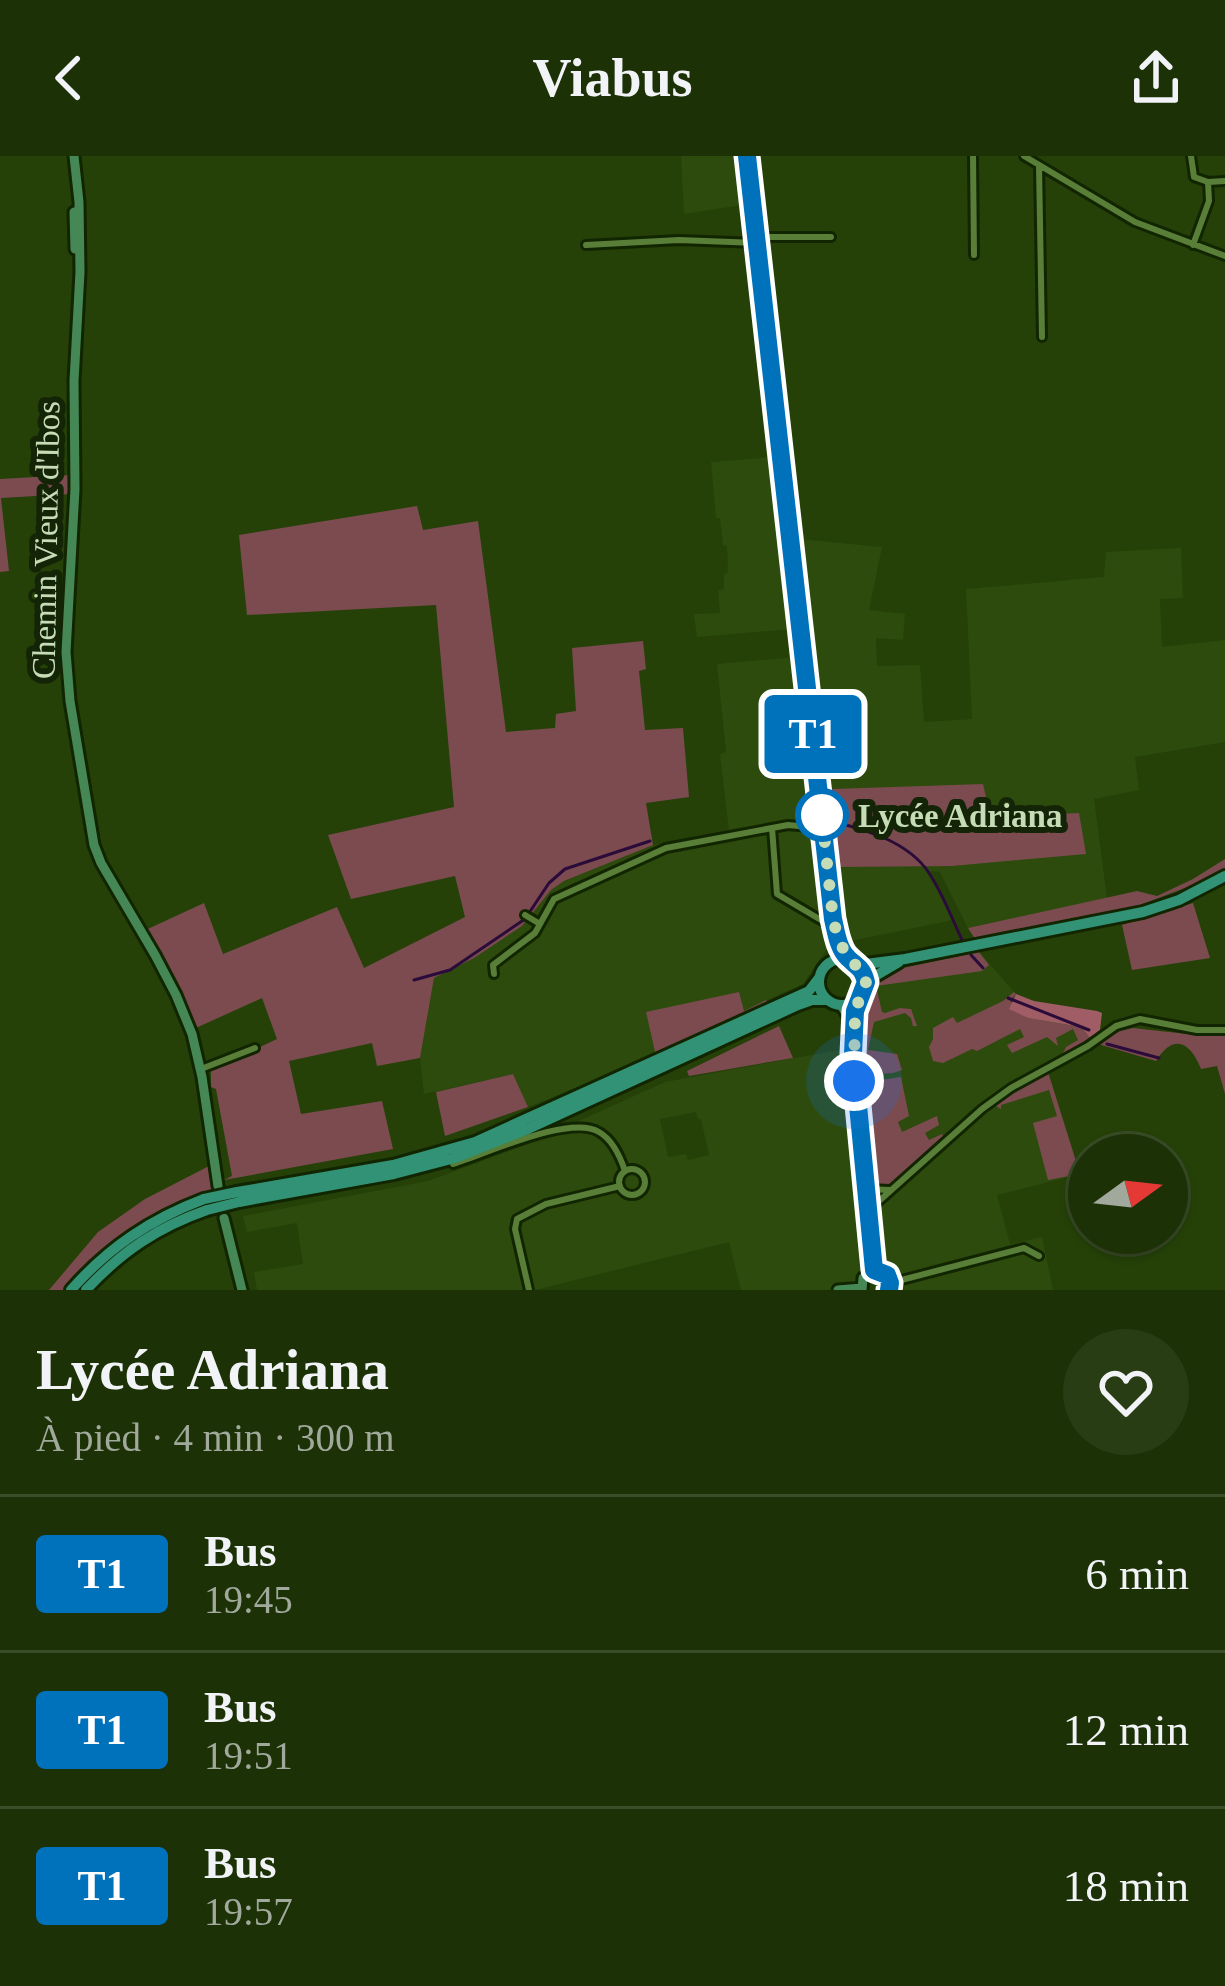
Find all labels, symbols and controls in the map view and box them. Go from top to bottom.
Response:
icon: back [36,45,102,111]
icon: share [1123,45,1189,111]
text: Viabus [532,48,693,108]
street label: Chemin Vieux d'Ibos [26,401,66,679]
line badge: T1 [759,695,867,773]
text: T1 [788,711,838,757]
marker: Lycée Adriana [797,790,847,840]
place label: Lycée Adriana [858,798,1062,834]
your location [824,1051,884,1111]
north arrow [1068,1134,1188,1254]
map controls [1068,1134,1188,1254]
button: heart [1063,1329,1189,1455]
text: Lycée Adriana [36,1338,389,1401]
text: À pied · 4 min · 300 m [36,1416,395,1459]
text: Bus [204,1526,277,1576]
text: 6 min [1085,1549,1189,1599]
text: T1 [77,1551,127,1597]
text: 19:45 [204,1578,293,1621]
text: Bus [204,1682,277,1732]
text: 12 min [1063,1705,1189,1755]
text: T1 [77,1707,127,1753]
text: 19:51 [204,1734,293,1777]
text: Bus [204,1838,277,1888]
text: 18 min [1063,1861,1189,1911]
text: T1 [77,1863,127,1909]
text: 19:57 [204,1890,293,1933]

